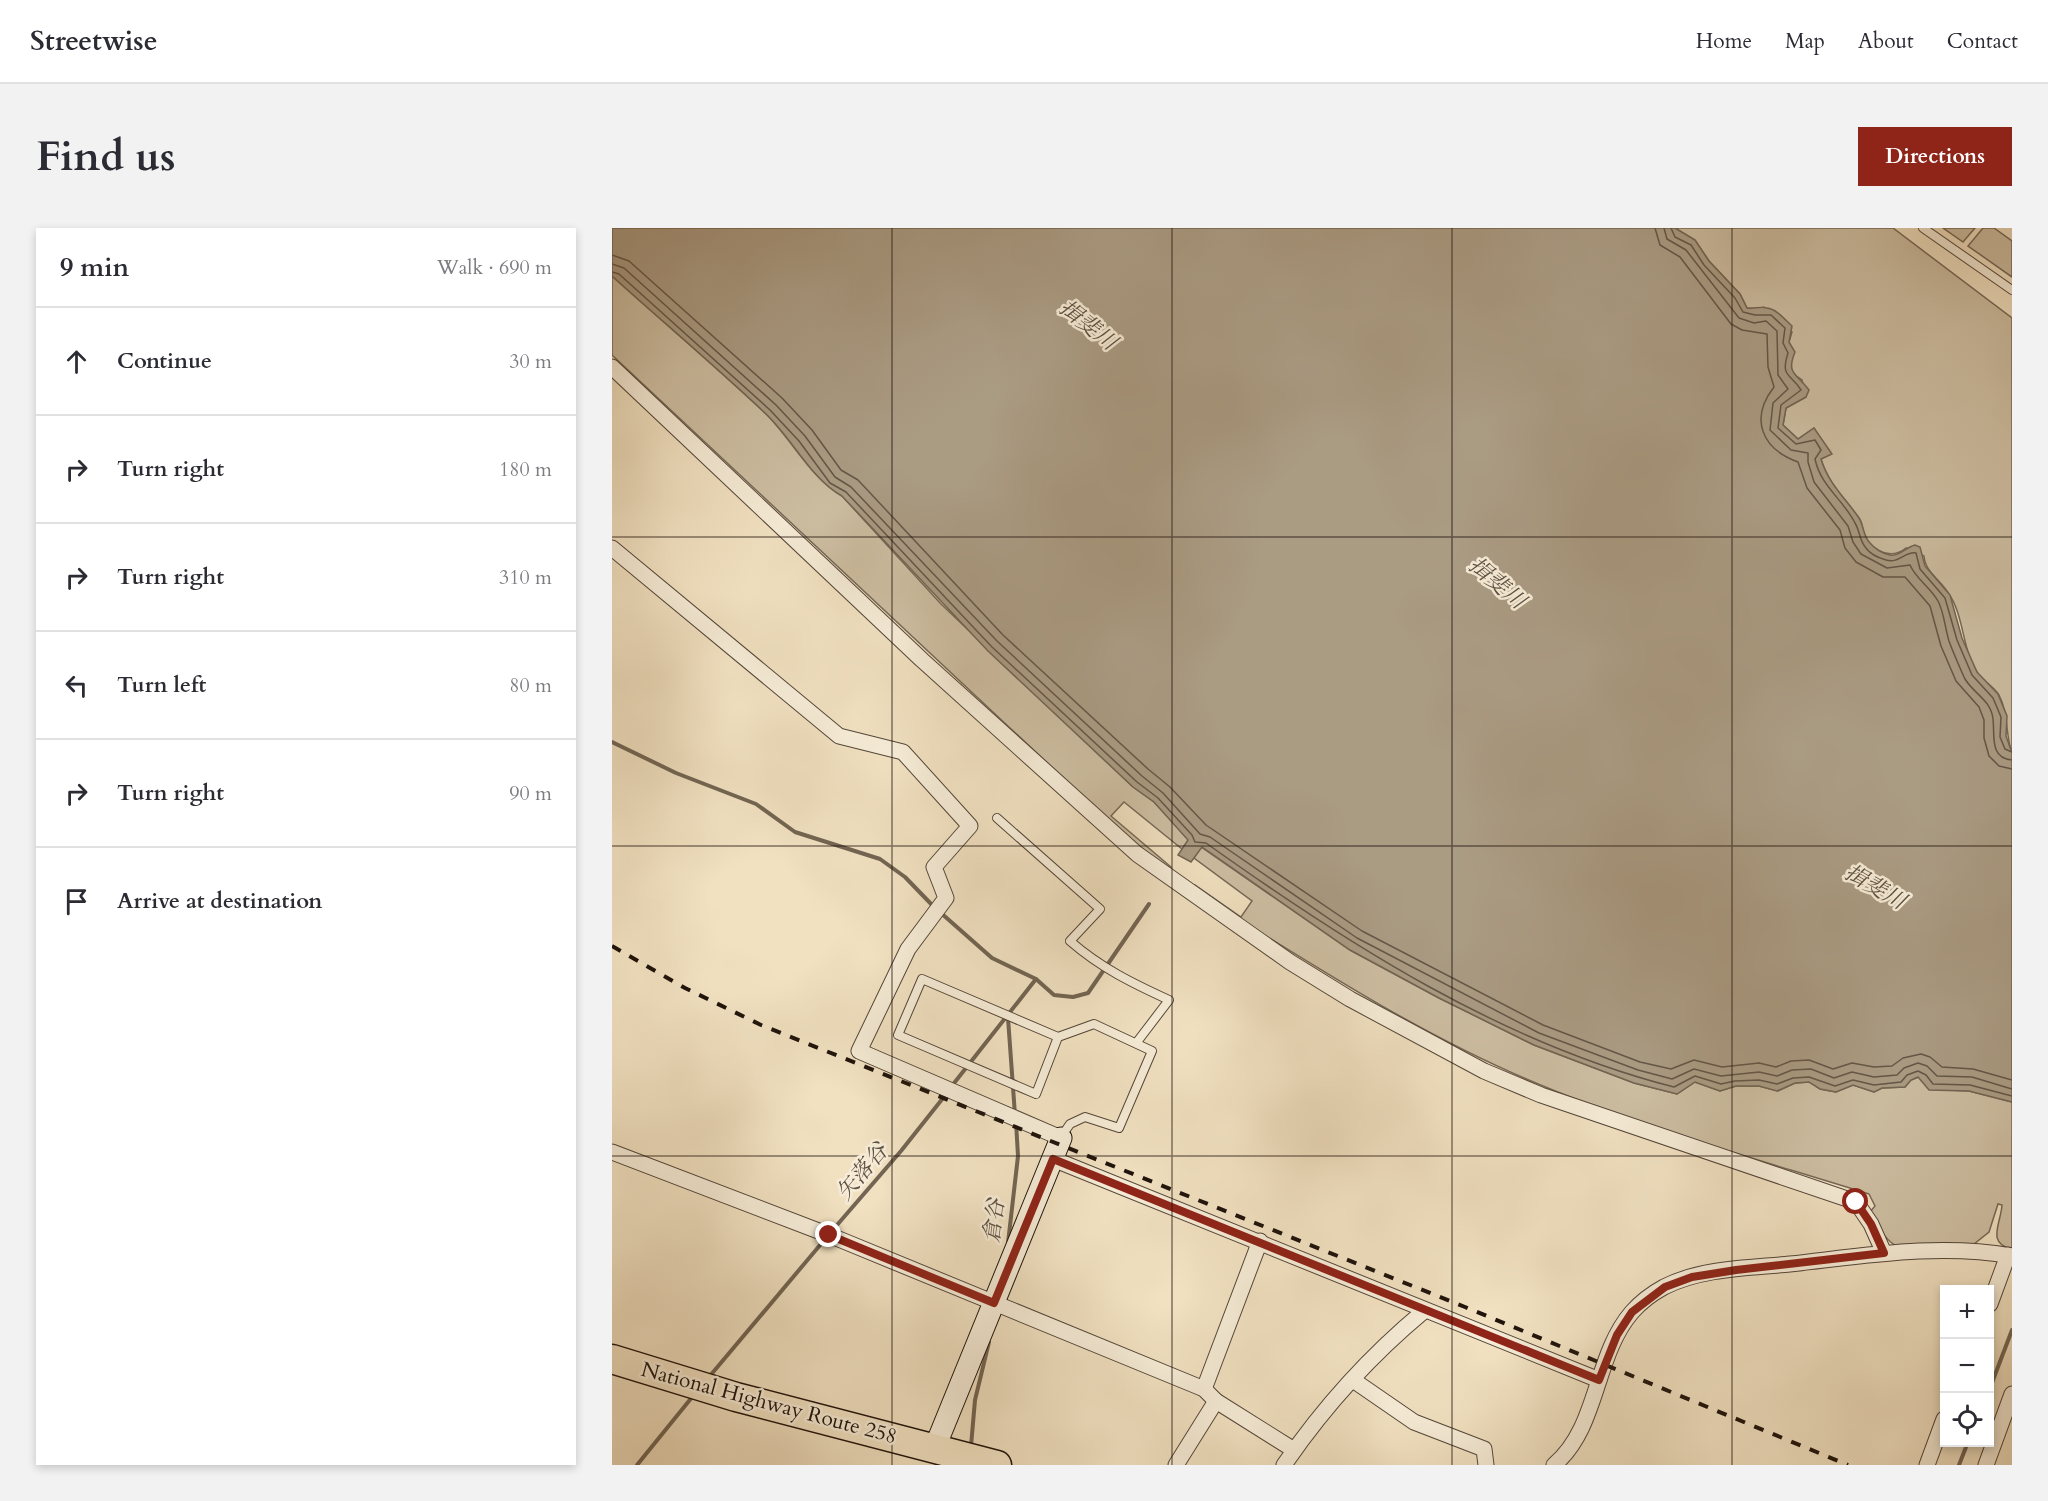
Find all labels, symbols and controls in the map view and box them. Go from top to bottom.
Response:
text: Streetwise [30,22,158,60]
text: Home [1696,27,1752,56]
text: Map [1785,27,1825,56]
text: About [1858,27,1914,56]
text: Contact [1947,27,2018,56]
button: Directions [1858,127,2012,186]
text: Find us [36,128,176,185]
text: 9 min [60,250,129,285]
text: Walk · 690 m [437,254,552,281]
water label: 揖斐川 [1053,293,1125,358]
icon: ahead [60,345,93,378]
text: Continue [117,346,212,376]
text: 30 m [509,348,552,375]
icon: right [60,453,93,486]
text: Turn right [117,454,224,484]
text: 180 m [499,456,552,483]
water label: 揖斐川 [1462,550,1533,617]
icon: right [60,561,93,594]
text: Turn right [117,562,224,592]
text: 310 m [499,564,552,591]
icon: left [60,669,93,702]
text: Turn left [117,670,206,700]
text: 80 m [509,672,552,699]
icon: right [60,777,93,810]
text: Turn right [117,778,224,808]
text: 90 m [509,780,552,807]
water label: 揖斐川 [1839,858,1913,917]
icon: arrive [60,885,93,918]
text: Arrive at destination [117,886,322,916]
water label: 矢落谷 [829,1136,896,1207]
route start [1842,1188,1868,1214]
water label: 倉谷 [976,1195,1012,1245]
route end [815,1221,841,1247]
map controls [1940,1285,1994,1447]
button: + [1940,1285,1994,1339]
button: − [1940,1339,1994,1393]
street label: National Highway Route 258 [638,1355,900,1451]
button: locate [1940,1393,1994,1447]

